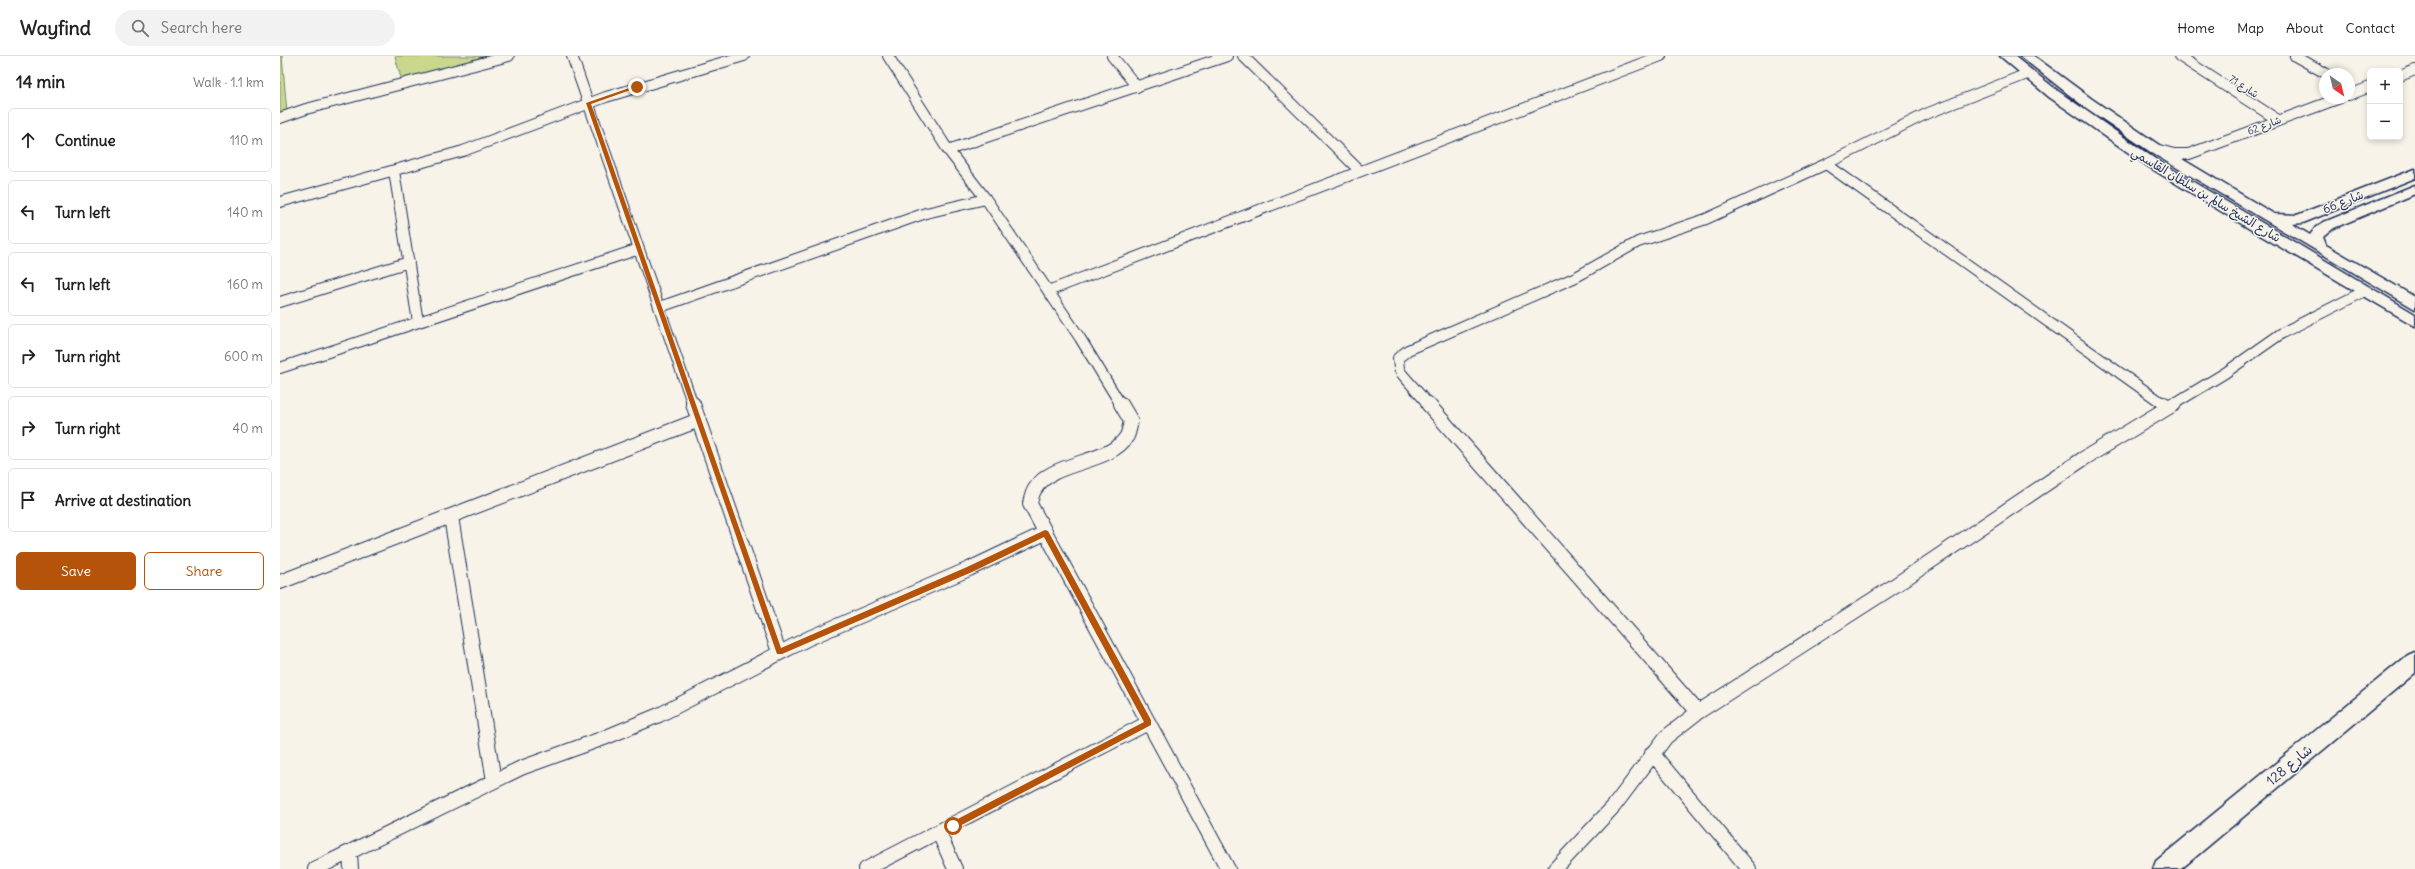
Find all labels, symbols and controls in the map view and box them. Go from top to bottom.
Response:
search box [115,10,395,46]
text: Wayfind [20,16,91,40]
icon: search [129,17,151,39]
text: Search here [161,18,242,37]
text: Home [2177,19,2215,37]
text: Map [2237,19,2264,37]
text: About [2286,19,2324,37]
text: Contact [2346,19,2395,37]
north arrow [2319,68,2355,104]
map controls [2367,68,2403,140]
button: + [2367,68,2403,104]
text: 14 min [16,71,65,93]
street label: شارع 71 [2226,72,2261,102]
text: Walk · 1.1 km [193,74,264,91]
route end [628,78,646,96]
button: − [2367,104,2403,140]
street label: شارع 62 [2245,113,2284,139]
icon: ahead [17,129,39,151]
text: Continue [55,131,116,150]
text: 110 m [230,132,263,149]
street label: شارع الشيخ سالم بن سلطان القاسمي [2127,144,2284,249]
street label: شارع 66 [2320,187,2366,218]
icon: left [17,201,39,223]
text: Turn left [55,203,110,222]
text: 140 m [227,204,263,221]
icon: left [17,273,39,295]
text: Turn left [55,275,110,294]
text: 160 m [227,276,263,293]
icon: right [17,345,39,367]
text: Turn right [55,347,120,366]
text: 600 m [224,348,263,365]
icon: right [17,417,39,439]
text: Turn right [55,419,120,438]
text: 40 m [232,420,263,437]
icon: arrive [17,489,39,511]
text: Arrive at destination [55,491,191,510]
button: Save [16,552,136,590]
button: Share [144,552,264,590]
street label: شارع 128 [2262,740,2316,790]
route start [944,817,962,835]

